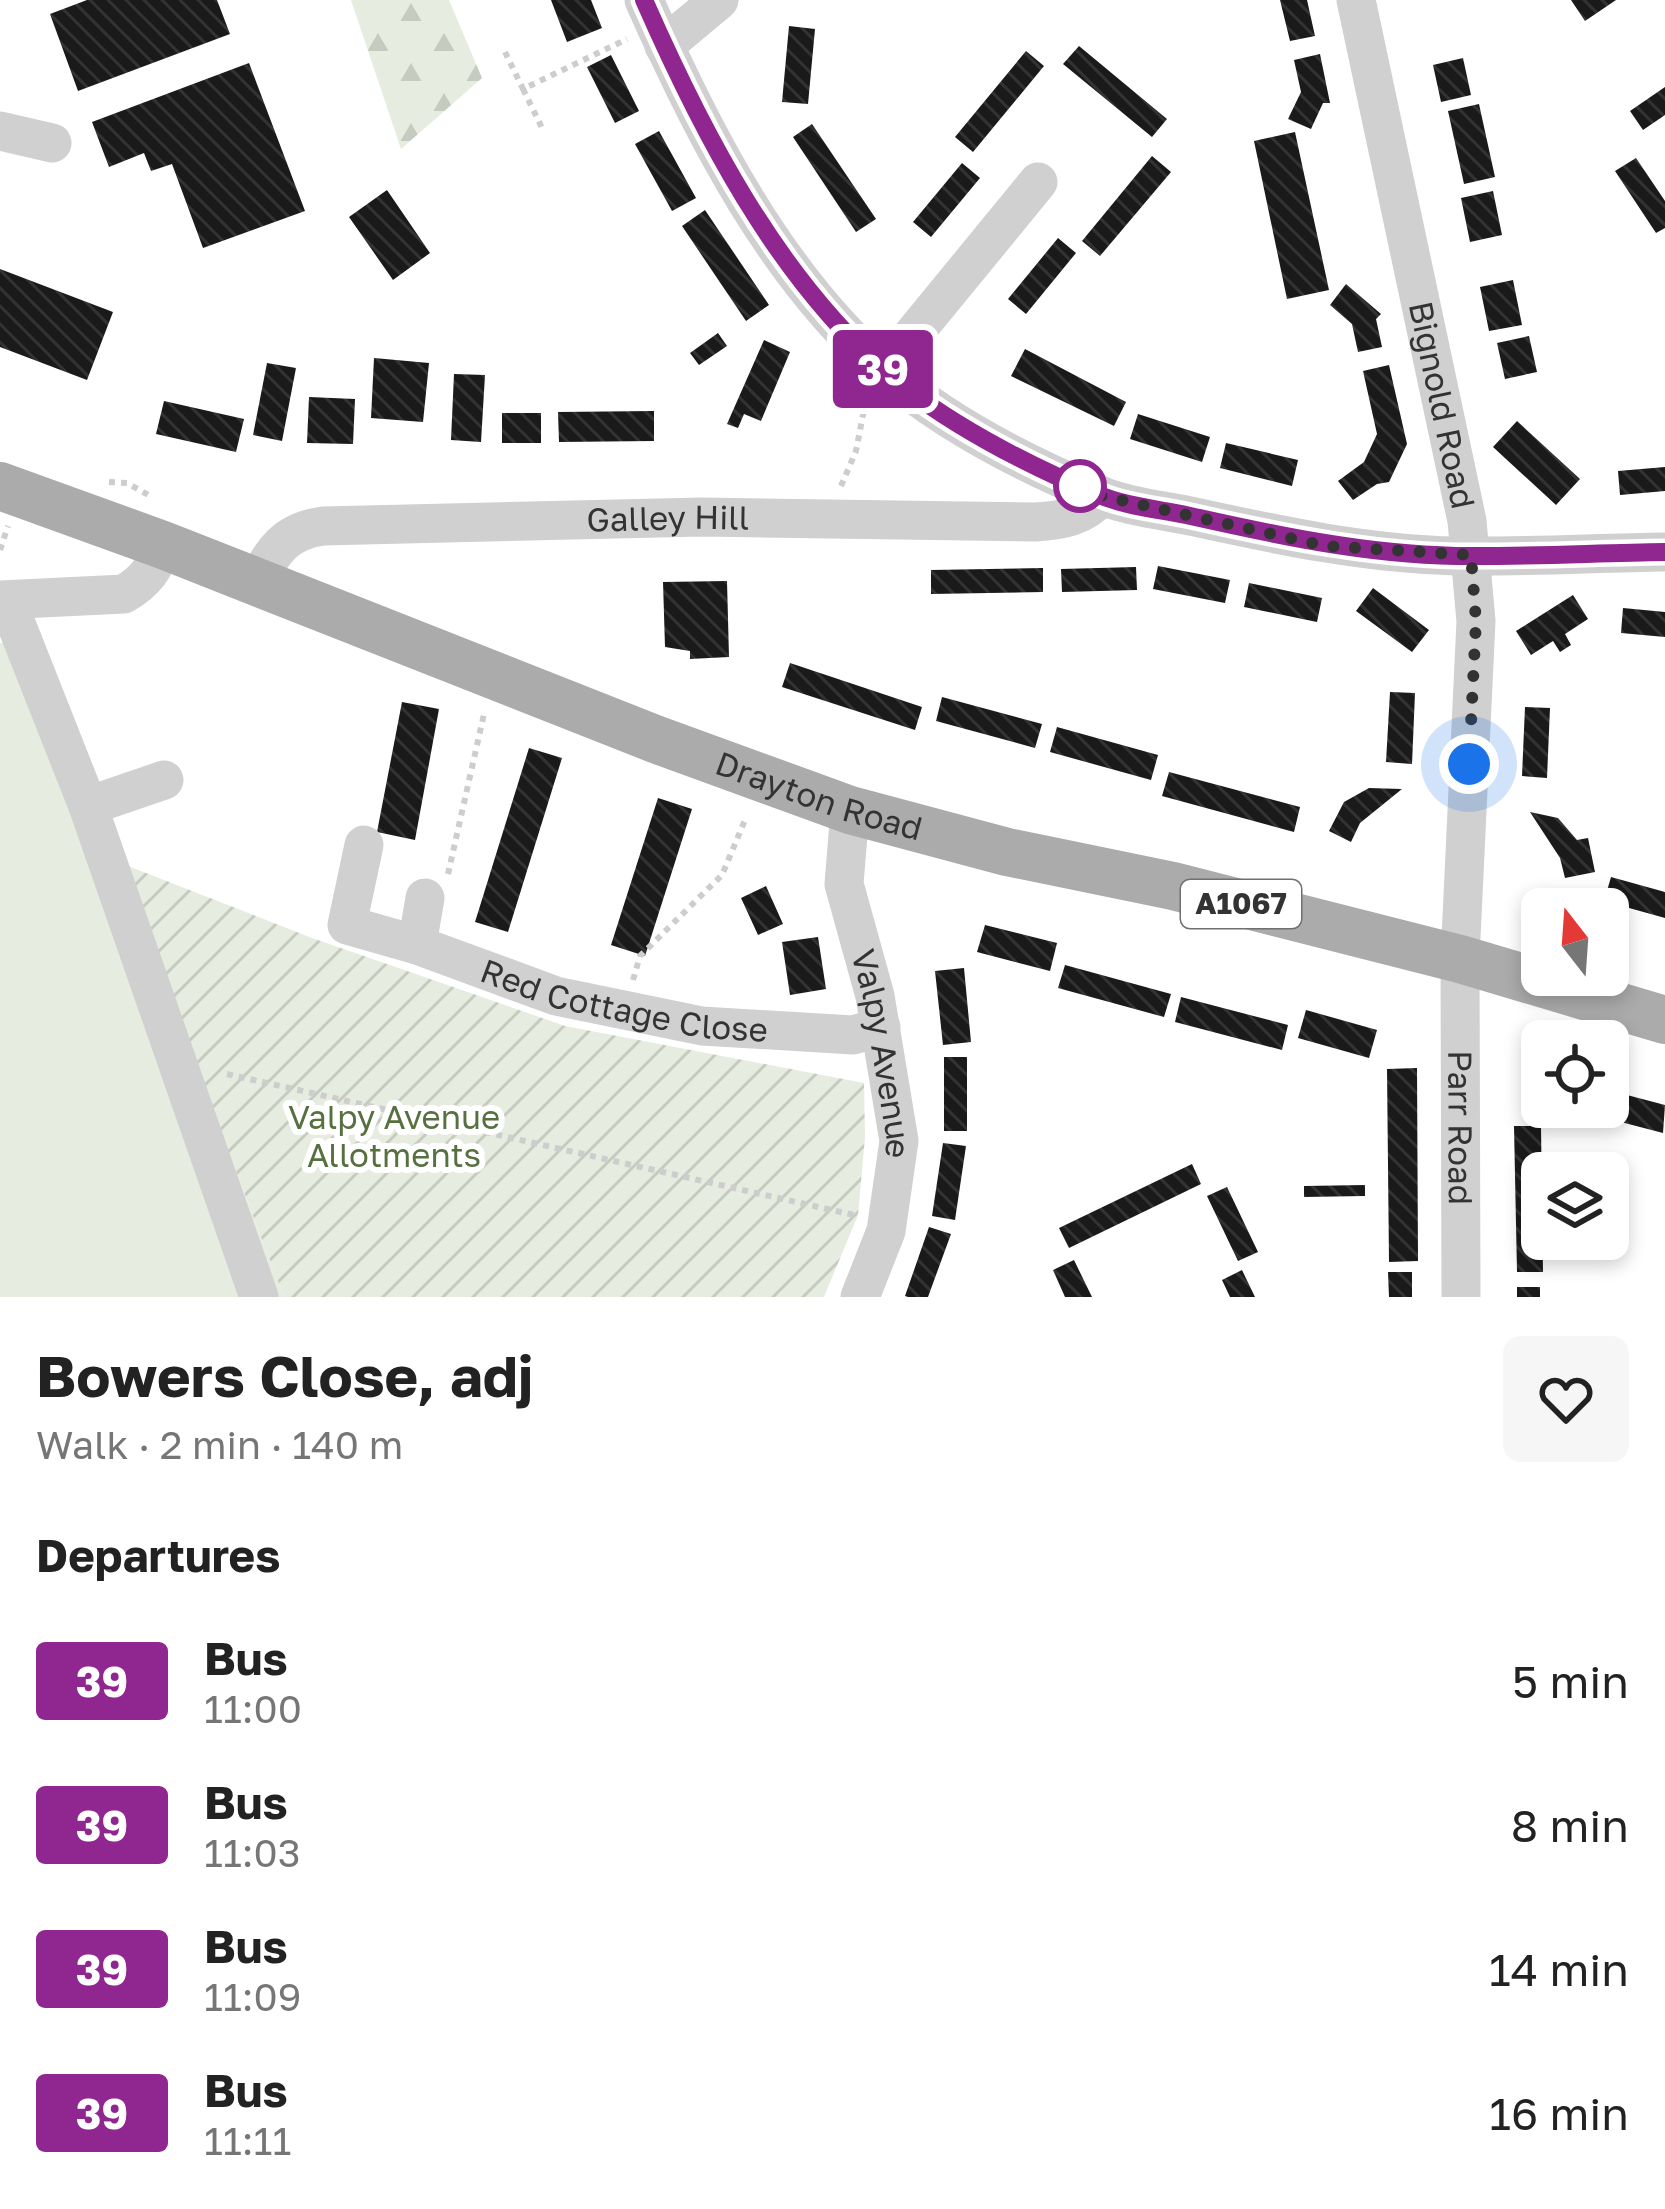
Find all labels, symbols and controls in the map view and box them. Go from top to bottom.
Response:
street label: Bignold Road [1402,298,1484,512]
line badge: 39 [829,330,937,408]
text: 39 [857,344,909,394]
unlabelled marker [1055,461,1105,511]
street label: Galley Hill [586,497,750,539]
your location [1439,734,1499,794]
street label: Drayton Road [711,743,927,847]
road number: A1067 [1181,880,1301,928]
north arrow [1521,888,1629,996]
map controls [1521,888,1629,1260]
street label: Valpy Avenue [844,945,919,1161]
street label: Red Cottage Close [476,950,769,1049]
button: locate [1521,1020,1629,1128]
street label: Parr Road [1441,1050,1481,1205]
park label: Valpy Avenue Allotments [288,1097,500,1174]
button: layers [1521,1152,1629,1260]
button: heart [1503,1336,1629,1462]
text: Bowers Close, adj [36,1341,533,1410]
text: Walk · 2 min · 140 m [36,1421,403,1468]
text: Departures [36,1528,280,1582]
text: Bus [204,1631,288,1685]
text: 5 min [1512,1654,1629,1708]
text: 39 [76,1656,128,1706]
text: 11:00 [204,1685,302,1732]
text: Bus [204,1775,288,1829]
text: 8 min [1511,1798,1629,1852]
text: 39 [76,1800,128,1850]
text: 11:03 [204,1829,301,1876]
text: Bus [204,1919,288,1973]
text: 14 min [1489,1942,1629,1996]
text: 39 [76,1944,128,1994]
text: 11:09 [204,1973,301,2020]
text: Bus [204,2063,288,2117]
text: 16 min [1489,2086,1629,2140]
text: 39 [76,2088,128,2138]
text: 11:11 [204,2117,291,2164]

